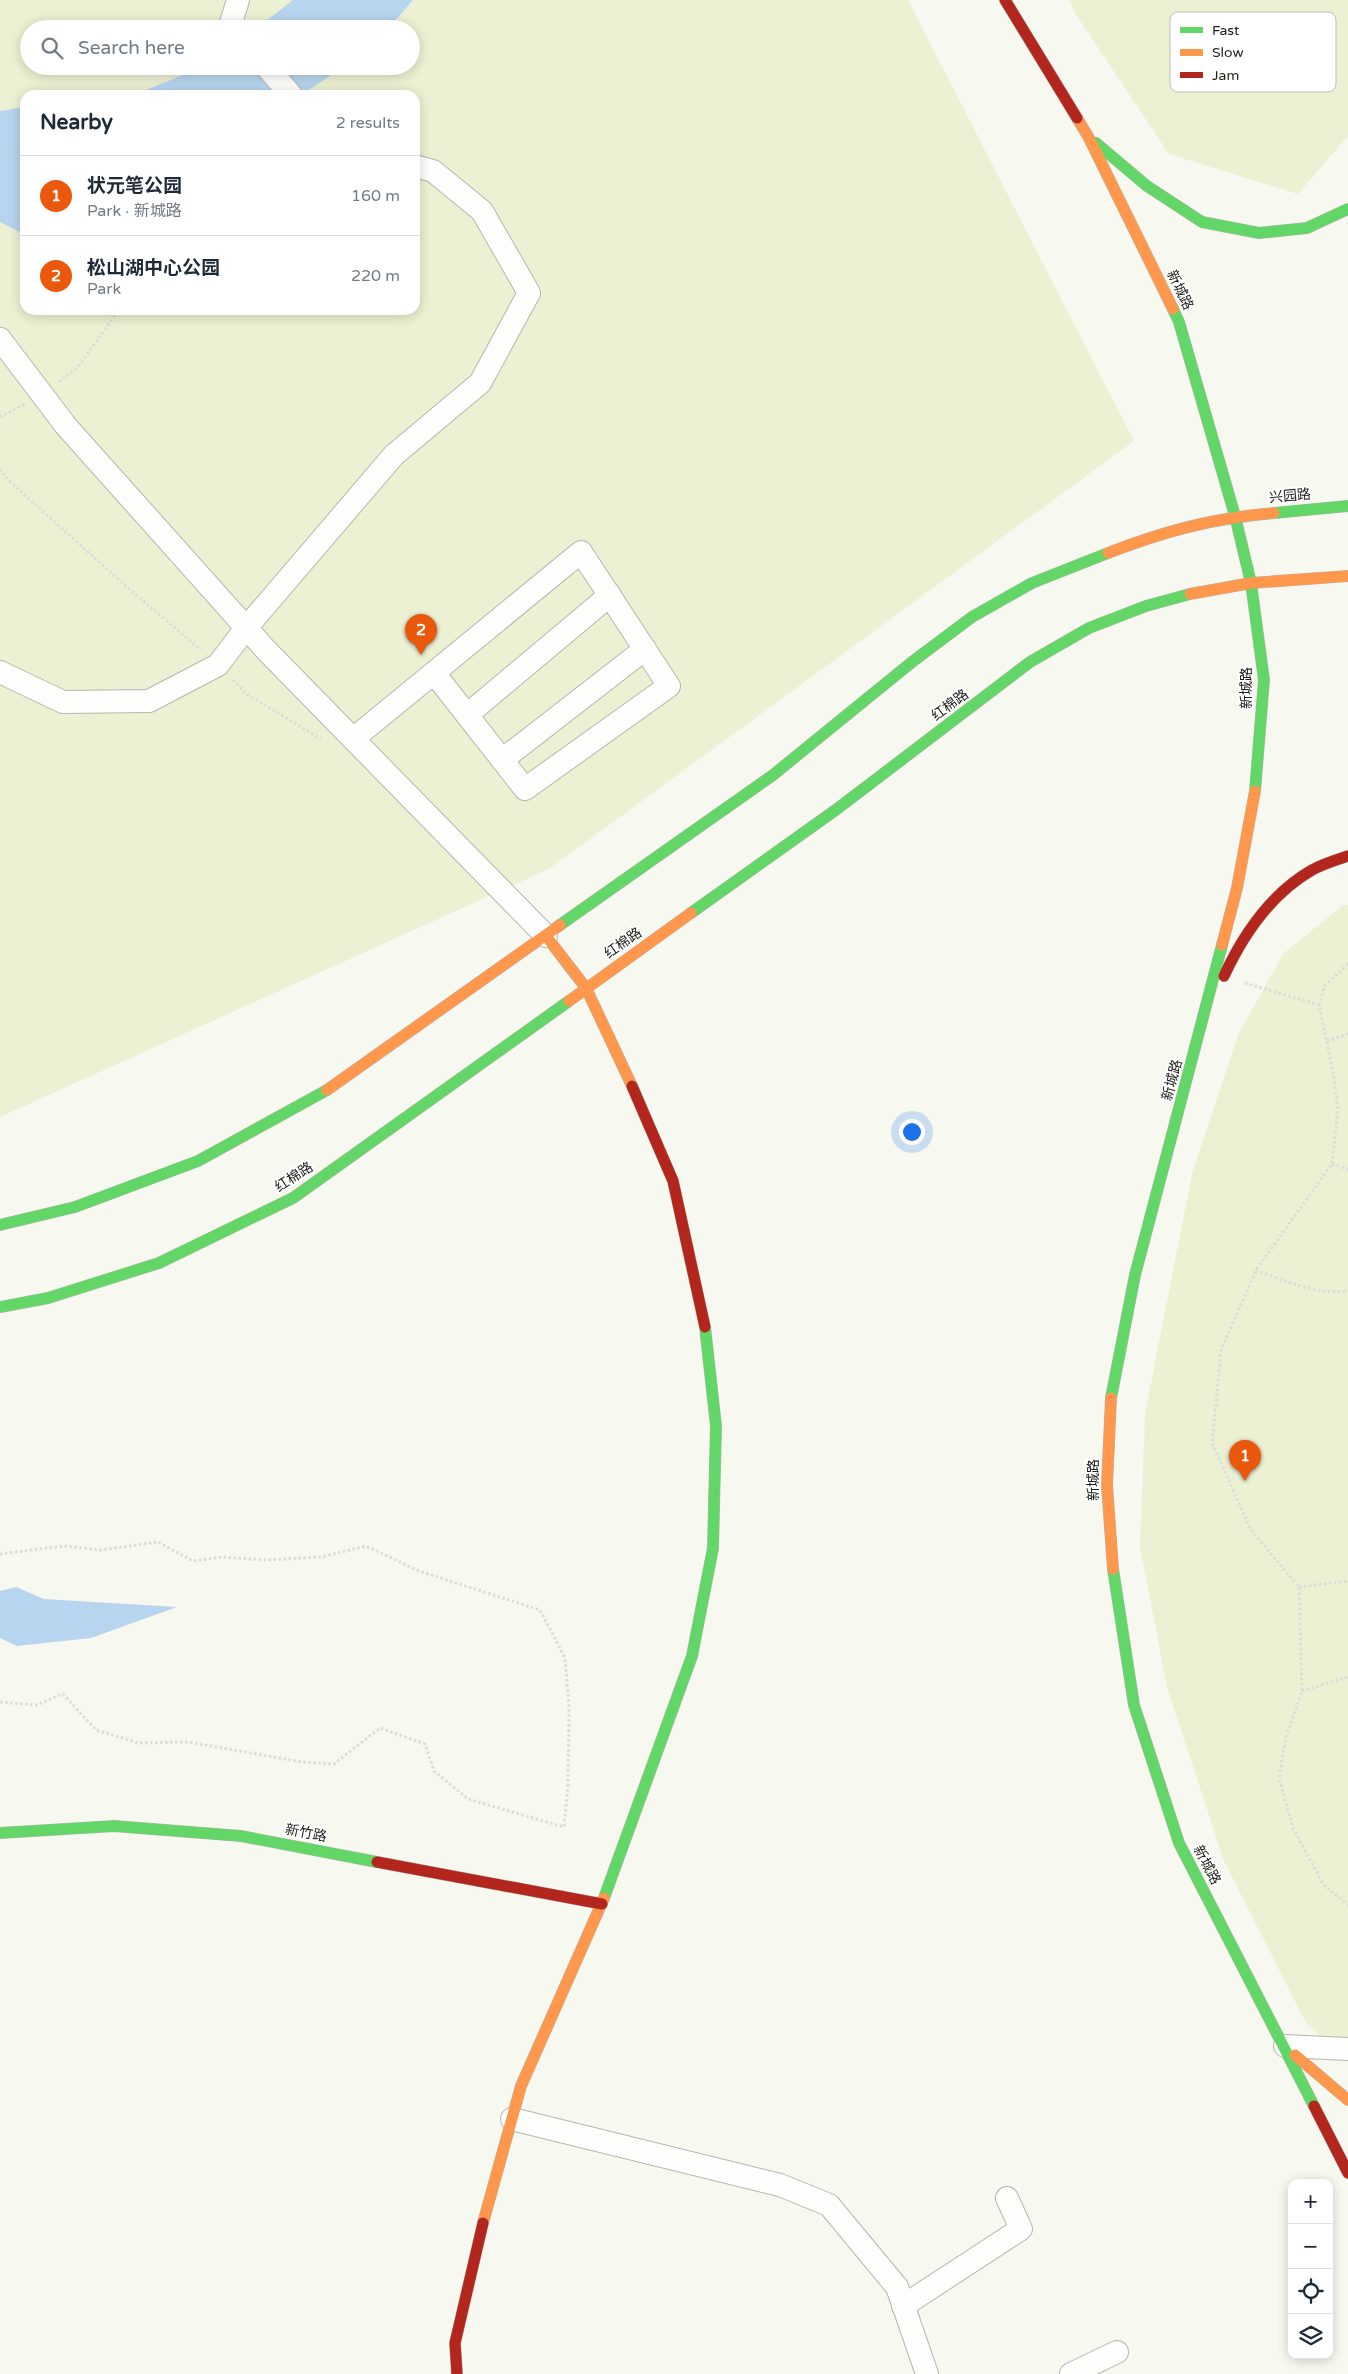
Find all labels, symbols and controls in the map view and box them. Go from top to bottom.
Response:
legend [1170,12,1336,92]
search box [20,20,420,75]
text: Fast [1212,22,1240,39]
icon: search [38,34,66,62]
text: Search here [78,37,185,59]
text: Slow [1212,44,1244,61]
text: Jam [1212,67,1239,84]
text: Nearby [40,110,113,135]
text: 2 results [336,113,400,133]
text: 状元笔公园 [87,175,182,197]
text: 1 [51,186,61,206]
text: 160 m [351,186,400,206]
text: Park · 新城路 [87,201,182,221]
text: 松山湖中心公园 [87,257,220,279]
text: 2 [51,266,61,286]
text: 220 m [351,266,400,286]
street label: 新城路 [1163,267,1197,313]
text: Park [87,279,121,299]
street label: 兴园路 [1268,486,1312,506]
pin: 2 [405,614,437,655]
street label: 新城路 [1238,667,1255,709]
street label: 红棉路 [928,686,972,724]
street label: 红棉路 [601,924,645,962]
street label: 新城路 [1158,1058,1186,1102]
your location [899,1119,925,1145]
street label: 红棉路 [272,1158,316,1196]
pin: 1 [1229,1440,1261,1481]
street label: 新城路 [1085,1459,1102,1501]
street label: 新竹路 [284,1821,328,1845]
street label: 新城路 [1190,1842,1224,1888]
map controls [1288,2179,1333,2359]
button: + [1288,2179,1333,2224]
button: − [1288,2224,1333,2269]
button: locate [1288,2269,1333,2314]
button: layers [1288,2314,1333,2359]

